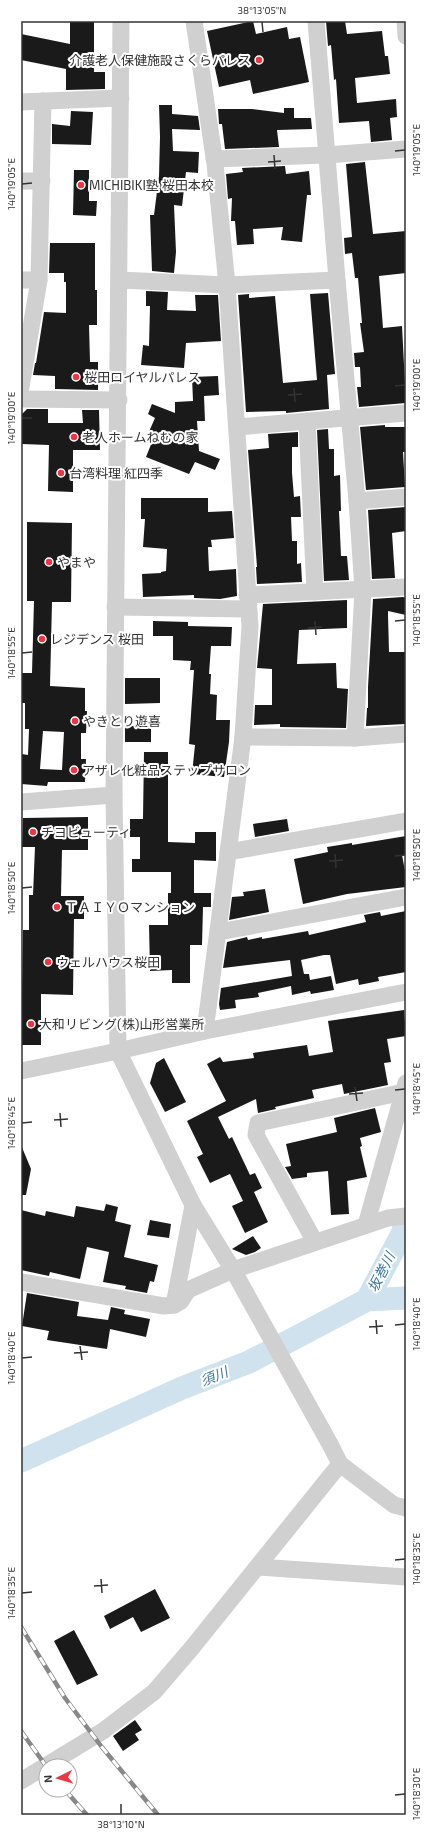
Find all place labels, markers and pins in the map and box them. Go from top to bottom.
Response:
place label: 介護老人保健施設さくらパレス [69,52,251,68]
marker: 介護老人保健施設さくらパレス [254,55,264,65]
place label: MICHIBIKI塾 桜田本校 [89,177,214,193]
marker: MICHIBIKI塾 桜田本校 [76,180,86,190]
place label: 桜田ロイヤルパレス [84,369,201,385]
marker: 桜田ロイヤルパレス [71,372,81,382]
place label: 老人ホームねむの家 [82,429,199,445]
marker: 老人ホームねむの家 [69,432,79,442]
place label: 台湾料理 紅四季 [69,465,163,481]
marker: 台湾料理 紅四季 [56,468,66,478]
place label: やまや [57,554,96,570]
marker: やまや [44,557,54,567]
place label: レジデンス 桜田 [50,631,144,647]
marker: レジデンス 桜田 [37,634,47,644]
place label: やきとり遊喜 [83,713,161,729]
marker: やきとり遊喜 [70,716,80,726]
place label: アザレ化粧品ステップサロン [82,762,251,778]
marker: アザレ化粧品ステップサロン [69,765,79,775]
place label: チヨビューティ [41,824,131,840]
marker: チヨビューティ [28,827,38,837]
place label: ＴＡＩＹＯマンション [65,899,195,915]
marker: ＴＡＩＹＯマンション [52,902,62,912]
place label: ウェルハウス桜田 [56,954,160,970]
marker: ウェルハウス桜田 [43,957,53,967]
place label: 大和リビング(株)山形営業所 [39,1016,204,1032]
marker: 大和リビング(株)山形営業所 [26,1019,36,1029]

